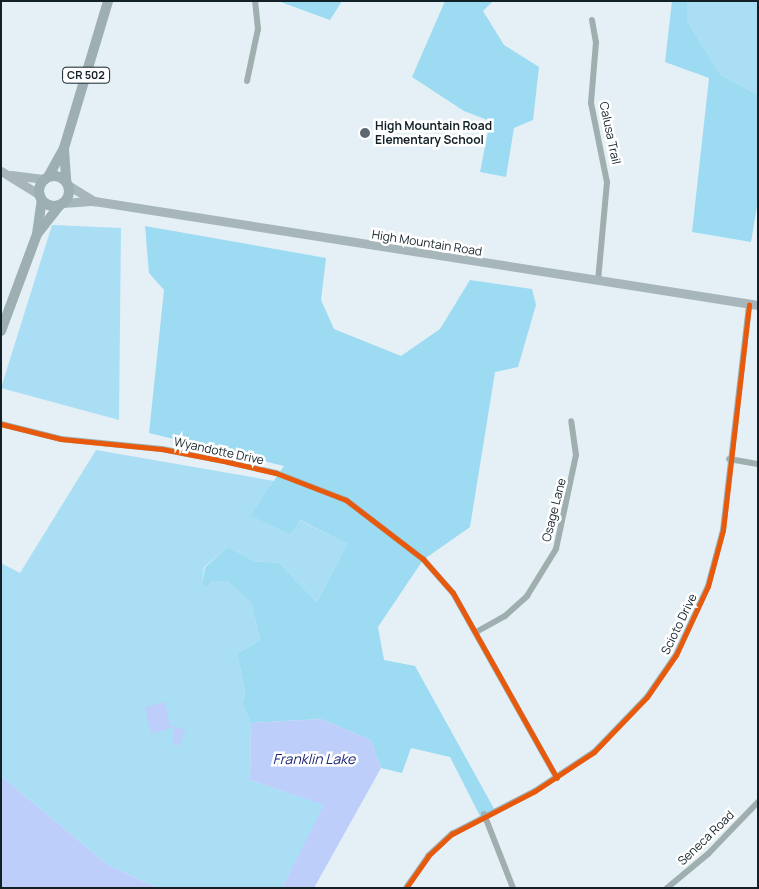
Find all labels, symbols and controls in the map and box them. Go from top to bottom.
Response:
road number: CR 502 [61,66,111,84]
street label: Calusa Trail [596,100,624,166]
place label: High Mountain Road Elementary School [375,119,492,147]
marker: High Mountain Road Elementary School [359,127,371,139]
street label: High Mountain Road [371,227,483,259]
street label: Wyandotte Drive [173,434,265,468]
street label: Osage Lane [539,477,569,543]
street label: Scioto Drive [658,591,700,657]
water label: Franklin Lake [273,751,355,767]
street label: Seneca Road [675,808,737,868]

